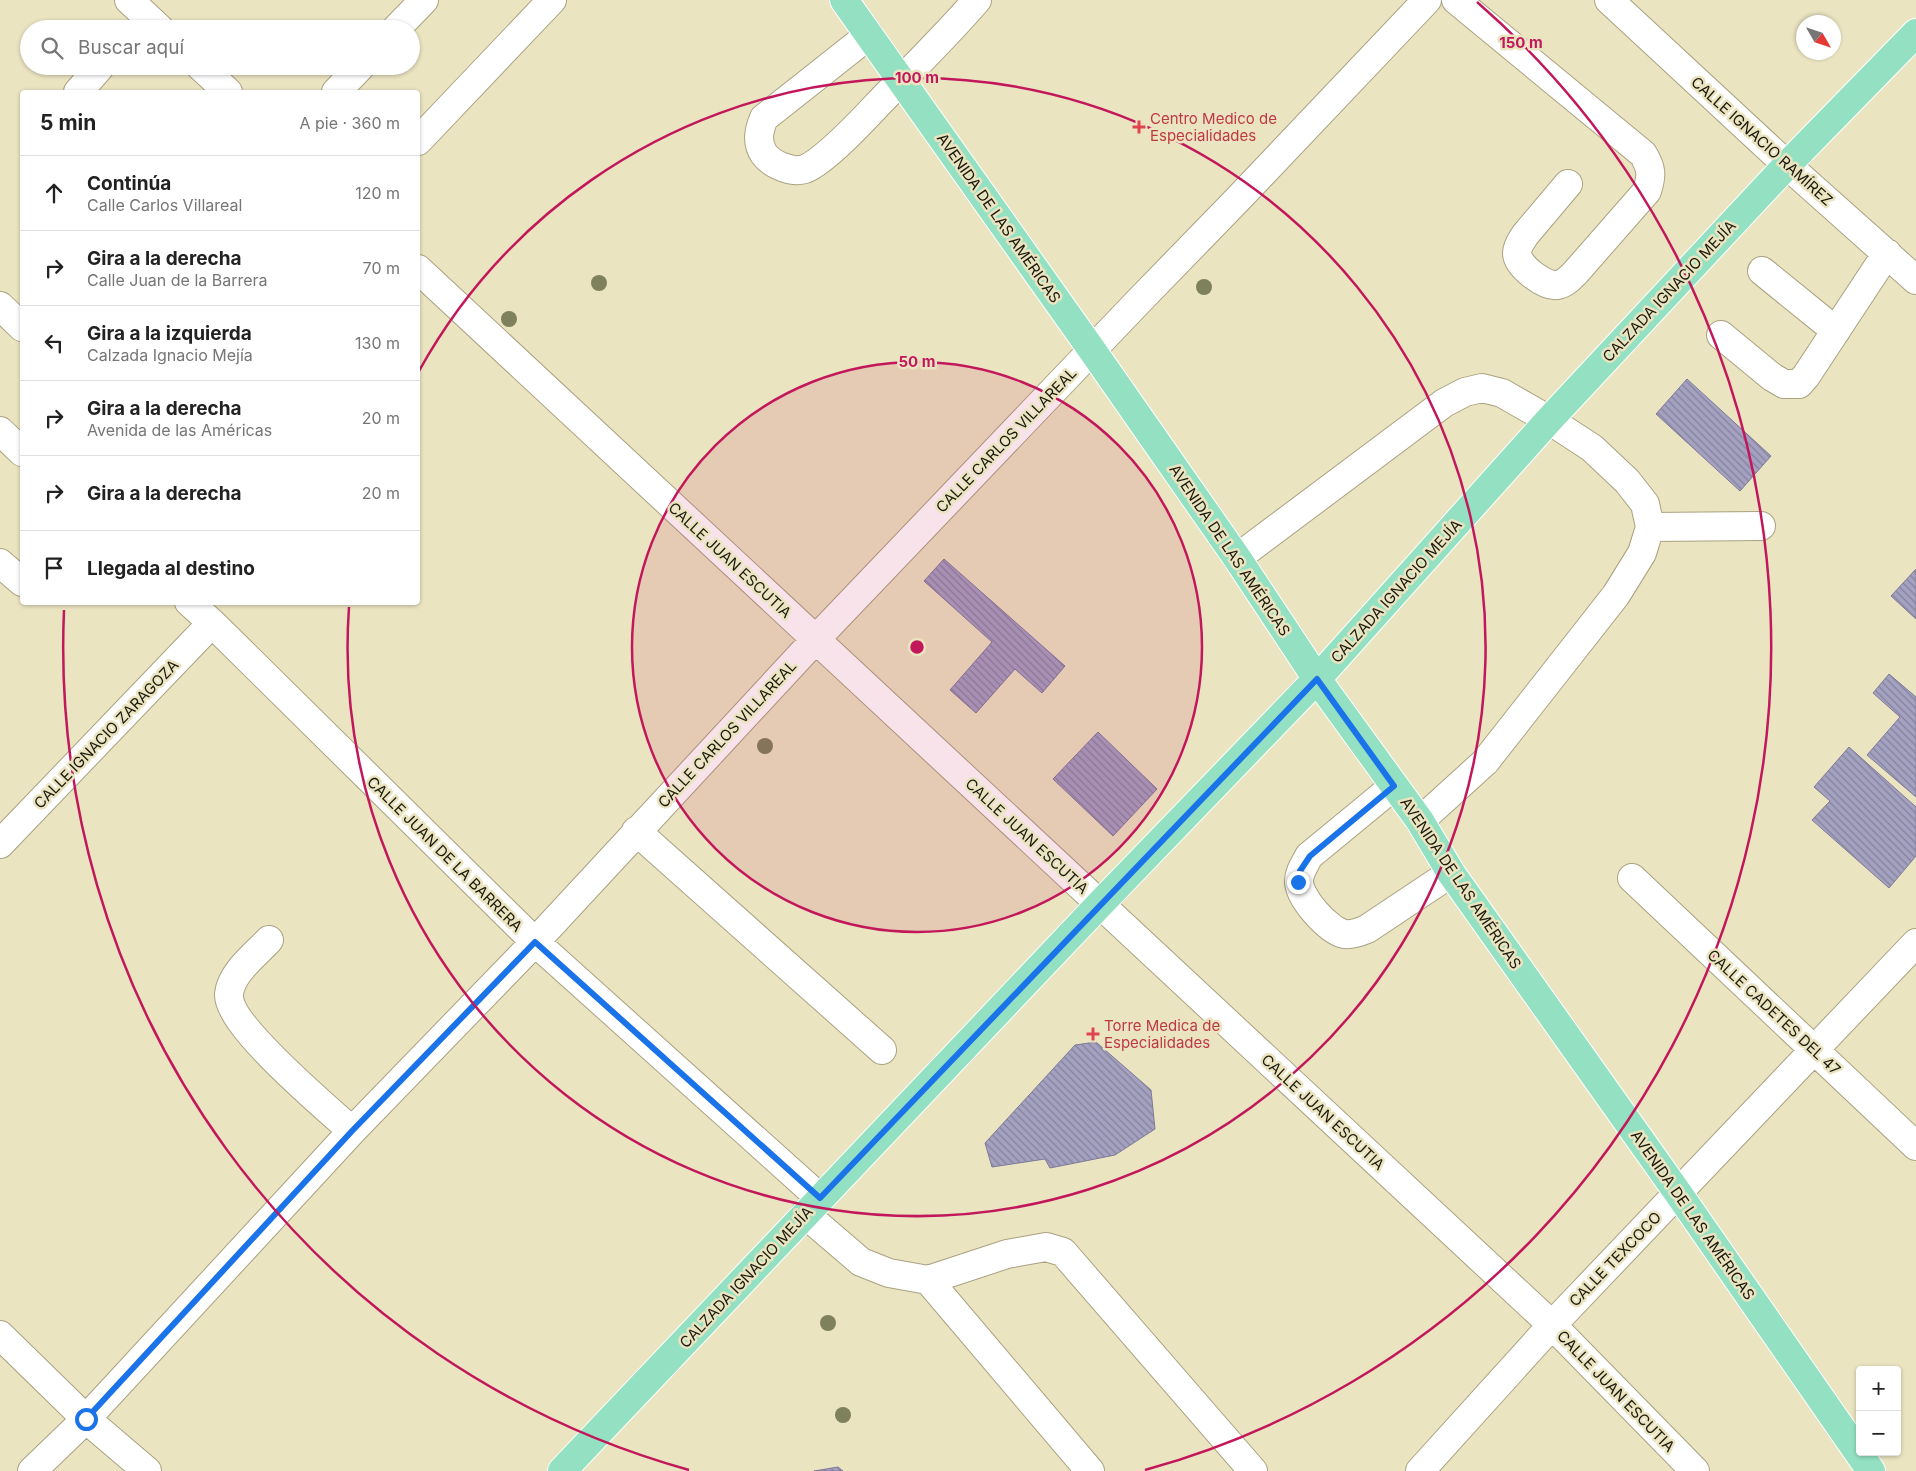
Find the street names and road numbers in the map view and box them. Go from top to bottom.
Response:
street label: CALLE IGNACIO RAMÍREZ [1687,72,1837,210]
street label: AVENIDA DE LAS AMÉRICAS [933,129,1065,307]
street label: CALZADA IGNACIO MEJÍA [1598,216,1740,366]
street label: CALLE CARLOS VILLAREAL [932,363,1080,517]
street label: AVENIDA DE LAS AMÉRICAS [1165,461,1295,639]
street label: CALLE JUAN ESCUTIA [665,498,795,622]
street label: CALZADA IGNACIO MEJÍA [1326,515,1466,667]
street label: CALLE IGNACIO ZARAGOZA [30,655,182,813]
street label: CALLE CARLOS VILLAREAL [654,656,800,812]
street label: CALLE JUAN DE LA BARRERA [363,772,527,936]
street label: CALLE JUAN ESCUTIA [962,774,1092,898]
street label: AVENIDA DE LAS AMÉRICAS [1396,794,1526,972]
street label: CALLE CADETES DEL 47 [1703,945,1845,1079]
street label: CALLE JUAN ESCUTIA [1258,1050,1388,1174]
street label: AVENIDA DE LAS AMÉRICAS [1627,1126,1759,1304]
street label: CALZADA IGNACIO MEJÍA [675,1202,817,1352]
street label: CALLE TEXCOCO [1565,1208,1665,1310]
street label: CALLE JUAN ESCUTIA [1553,1326,1679,1456]

